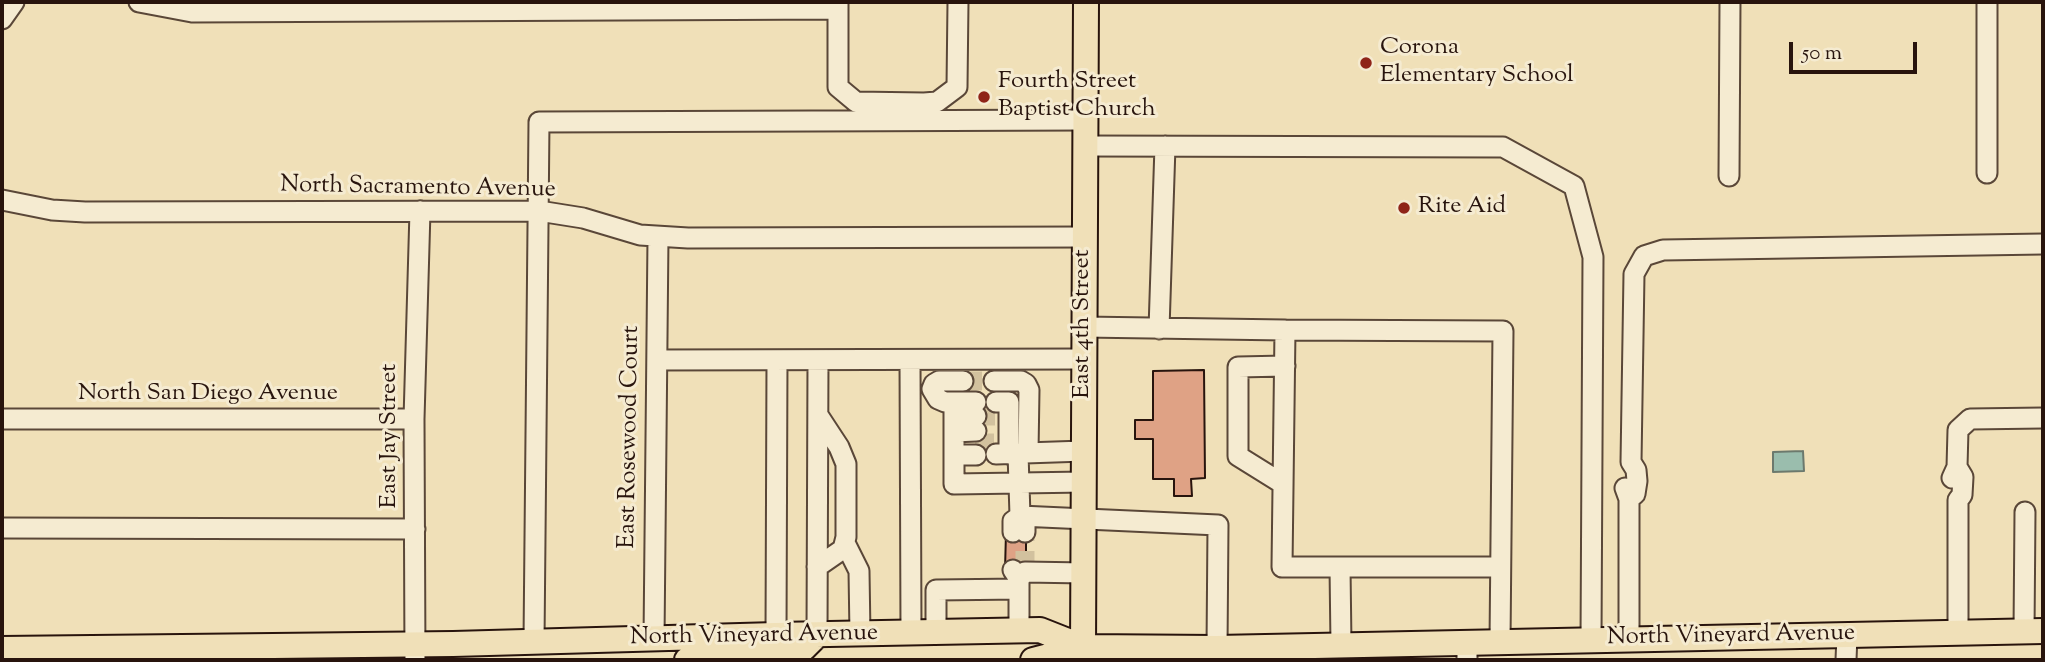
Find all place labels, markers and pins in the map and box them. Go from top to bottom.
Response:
place label: Corona Elementary School [1380,35,1574,91]
marker: Corona Elementary School [1358,55,1374,71]
place label: Fourth Street Baptist Church [998,69,1156,125]
marker: Fourth Street Baptist Church [976,89,992,105]
place label: Rite Aid [1418,194,1506,222]
marker: Rite Aid [1396,200,1412,216]

